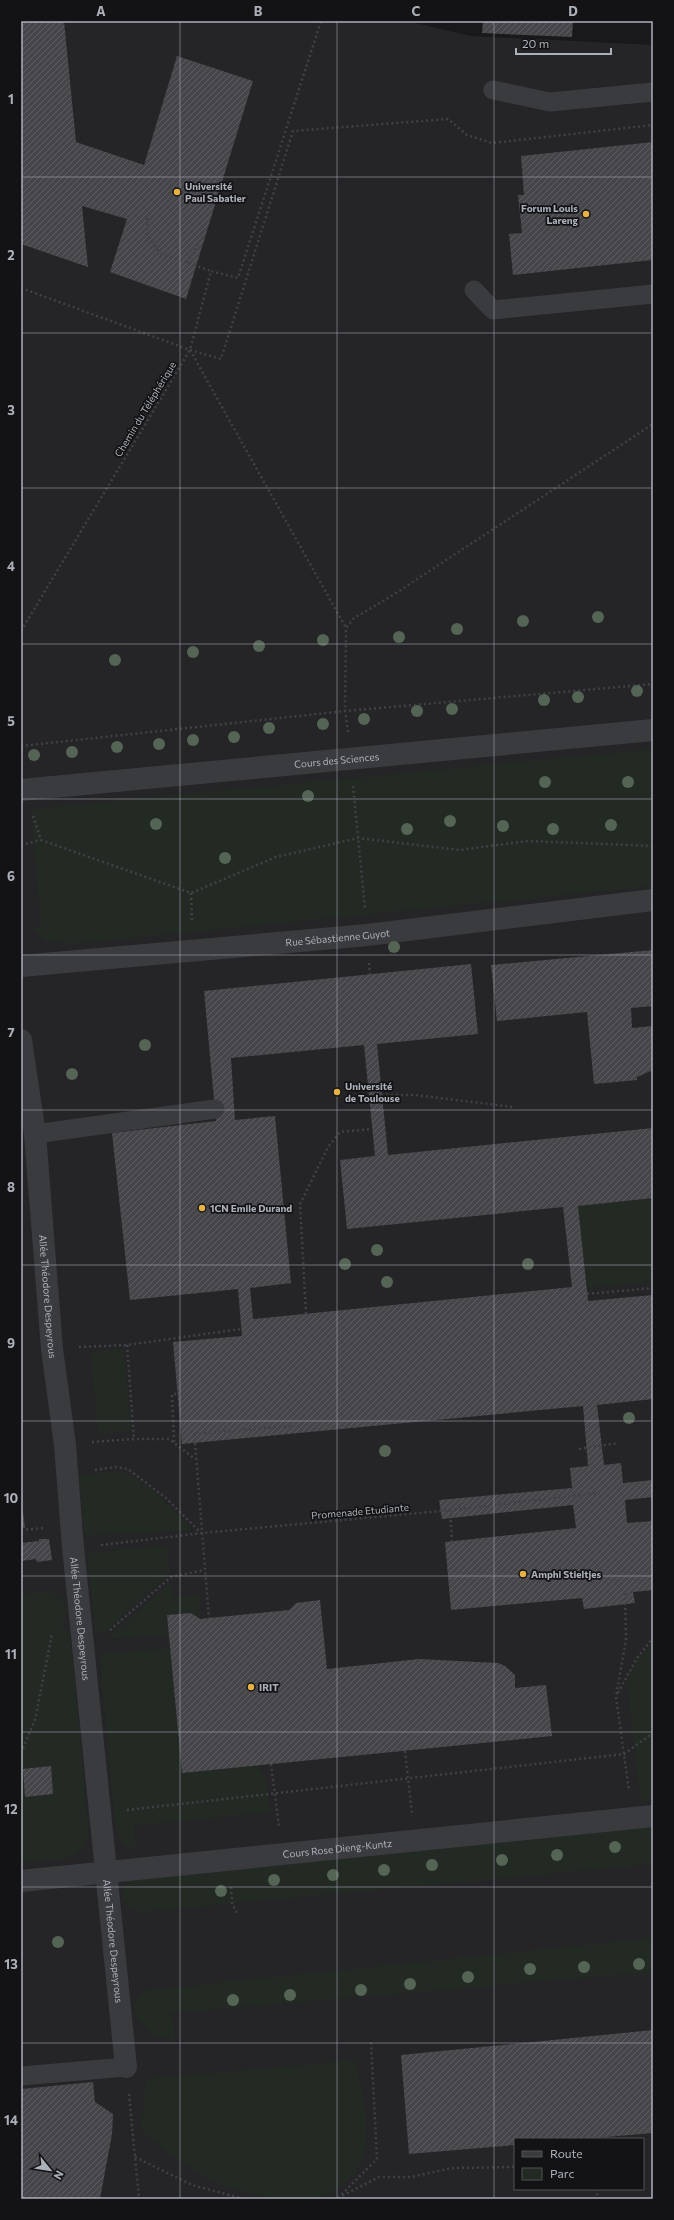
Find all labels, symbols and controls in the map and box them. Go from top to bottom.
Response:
text: A [96,3,106,19]
text: B [254,3,263,19]
text: C [412,3,421,19]
text: D [568,3,578,19]
scale bar [516,30,611,56]
text: 20 m [522,36,549,50]
text: 1 [8,91,14,107]
place label: Université Paul Sabatier [185,180,246,204]
marker: Université Paul Sabatier [172,187,182,197]
place label: Forum Louis Lareng [521,202,579,226]
marker: Forum Louis Lareng [581,209,591,219]
text: 2 [7,247,15,263]
street label: Chemin du Téléphérique [112,359,178,459]
text: 3 [7,402,15,418]
text: 4 [7,558,15,574]
text: 5 [7,713,15,729]
street label: Cours des Sciences [293,750,380,770]
text: 6 [7,868,15,884]
street label: Rue Sébastienne Guyot [285,926,391,948]
text: 7 [7,1024,15,1040]
place label: Université de Toulouse [345,1080,400,1104]
marker: Université de Toulouse [332,1087,342,1097]
text: 8 [7,1179,15,1195]
place label: 1CN Emile Durand [210,1202,292,1214]
marker: 1CN Emile Durand [197,1203,207,1213]
street label: Allée Théodore Despeyrous [37,1234,59,1360]
text: 9 [7,1335,15,1351]
text: 10 [4,1490,19,1506]
street label: Promenade Etudiante [311,1501,409,1521]
street label: Allée Théodore Despeyrous [68,1556,93,1682]
place label: Amphi Stieltjes [531,1568,601,1580]
marker: Amphi Stieltjes [518,1569,528,1579]
text: 11 [5,1646,17,1662]
place label: IRIT [259,1681,279,1693]
marker: IRIT [246,1682,256,1692]
text: 12 [4,1801,18,1817]
street label: Cours Rose Dieng-Kuntz [282,1837,393,1860]
street label: Allée Théodore Despeyrous [101,1879,125,2004]
text: 13 [4,1956,18,1972]
text: 14 [4,2112,18,2128]
legend [514,2138,644,2190]
text: Route [550,2146,583,2160]
north arrow [30,2150,70,2190]
text: Parc [550,2166,574,2180]
text: N [51,2168,67,2182]

